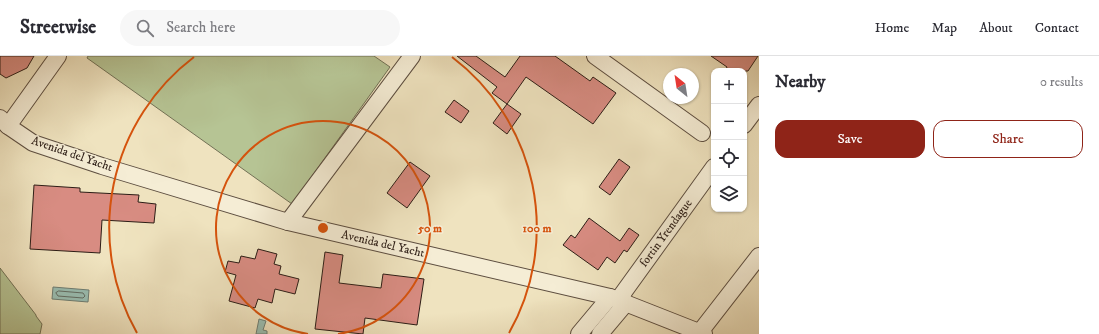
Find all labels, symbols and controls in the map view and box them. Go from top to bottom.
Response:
search box [120,10,400,46]
text: Streetwise [20,16,96,39]
icon: search [134,17,156,39]
text: Search here [166,18,236,37]
text: Home [875,19,909,37]
text: Map [931,19,957,37]
text: About [979,19,1013,37]
text: Contact [1035,19,1079,37]
north arrow [663,68,699,104]
map controls [711,68,747,212]
button: + [711,68,747,104]
text: Nearby [775,71,825,93]
text: 0 results [1040,74,1083,90]
button: − [711,104,747,140]
button: Save [775,120,925,158]
button: Share [933,120,1083,158]
street label: Avenida del Yacht [29,133,115,175]
button: locate [711,140,747,176]
button: layers [711,176,747,212]
street label: fortin Yrendague [636,196,696,270]
centre of rings [316,221,330,235]
text: 50 m [417,221,442,236]
text: 100 m [523,221,551,236]
street label: Avenida del Yacht [340,227,426,261]

